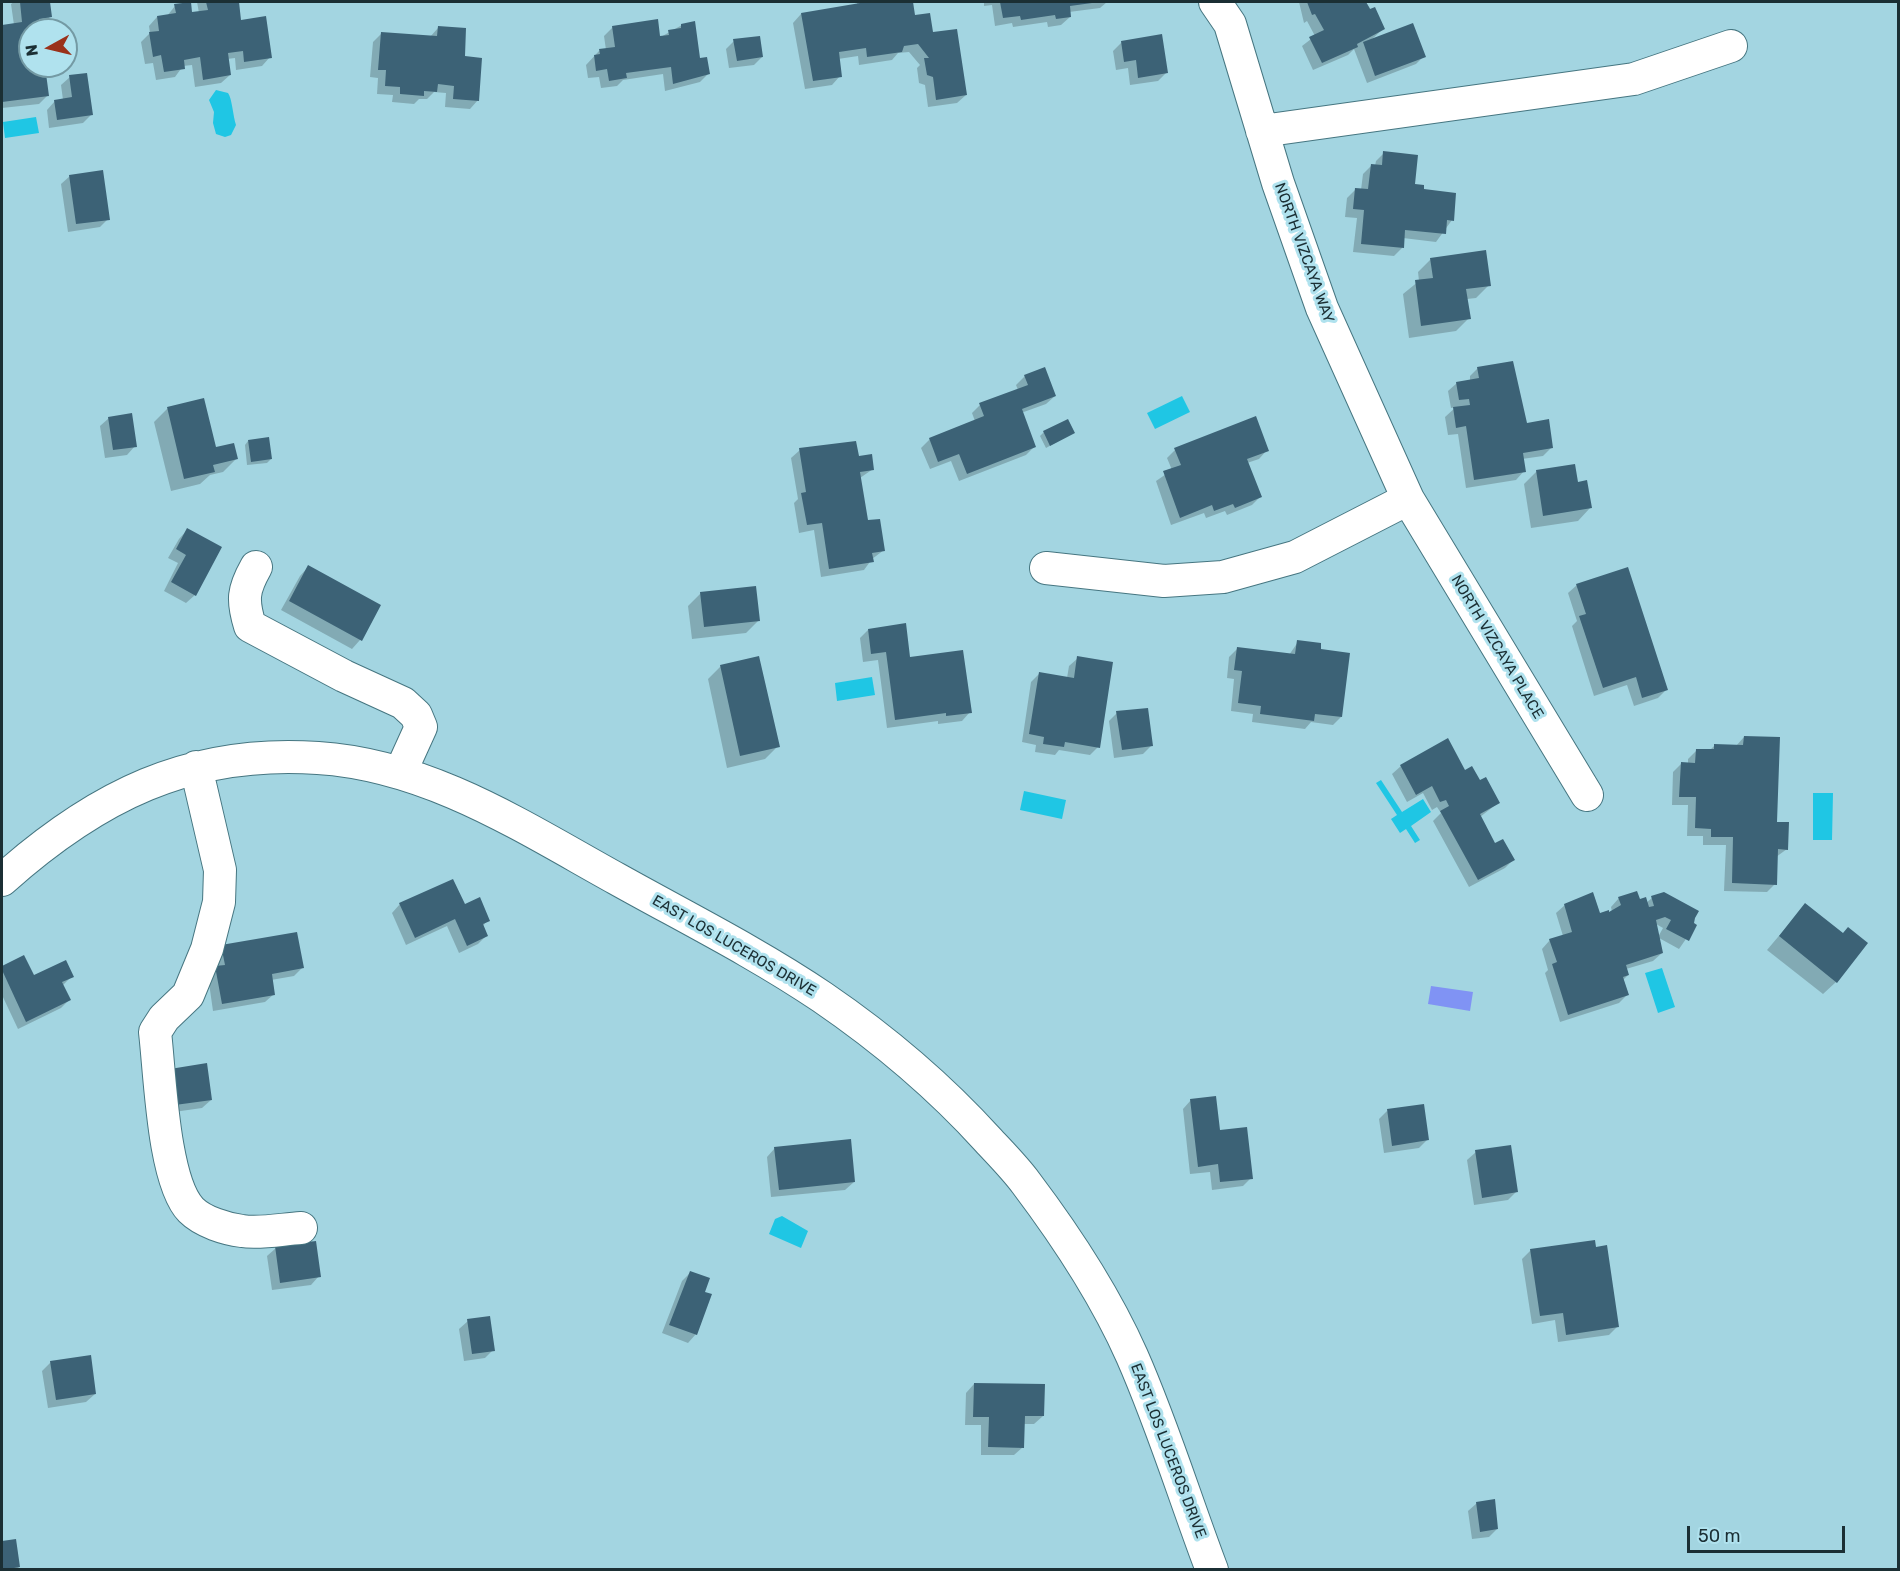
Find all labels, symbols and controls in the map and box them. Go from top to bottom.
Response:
north arrow [18,18,78,78]
text: N [21,43,42,57]
street label: NORTH VIZCAYA WAY [1270,181,1338,325]
street label: NORTH VIZCAYA PLACE [1447,572,1547,722]
street label: EAST LOS LUCEROS DRIVE [649,892,819,1000]
street label: EAST LOS LUCEROS DRIVE [1126,1361,1210,1541]
scale bar [1690,1514,1848,1552]
text: 50 m [1698,1525,1741,1547]

